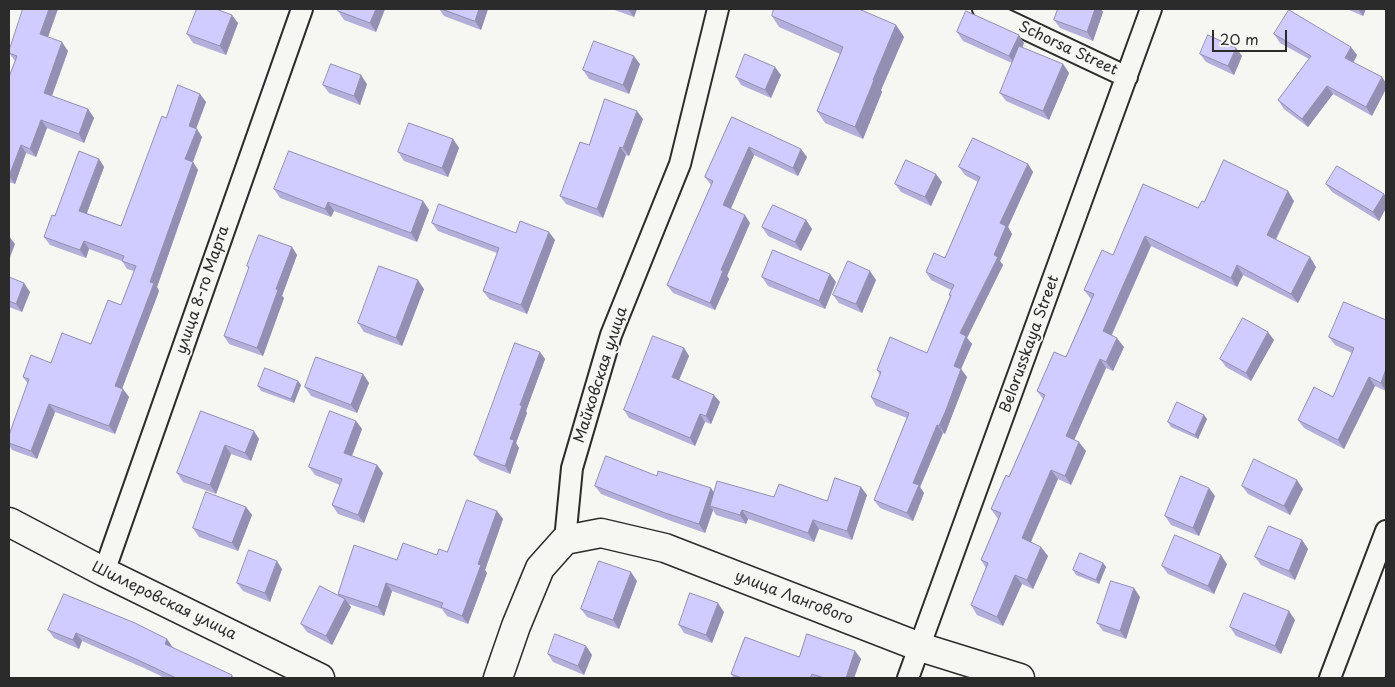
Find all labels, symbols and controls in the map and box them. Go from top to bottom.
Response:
street label: Schorsa Street [1016,18,1120,80]
scale bar [1215,20,1290,52]
text: 20 m [1220,27,1259,50]
street label: улица 8-го Марта [173,224,233,356]
street label: Belorusskaya Street [997,273,1063,415]
street label: Майковская улица [570,305,632,445]
street label: Шиллеровская улица [89,558,239,644]
street label: улица Лангового [732,567,856,629]

